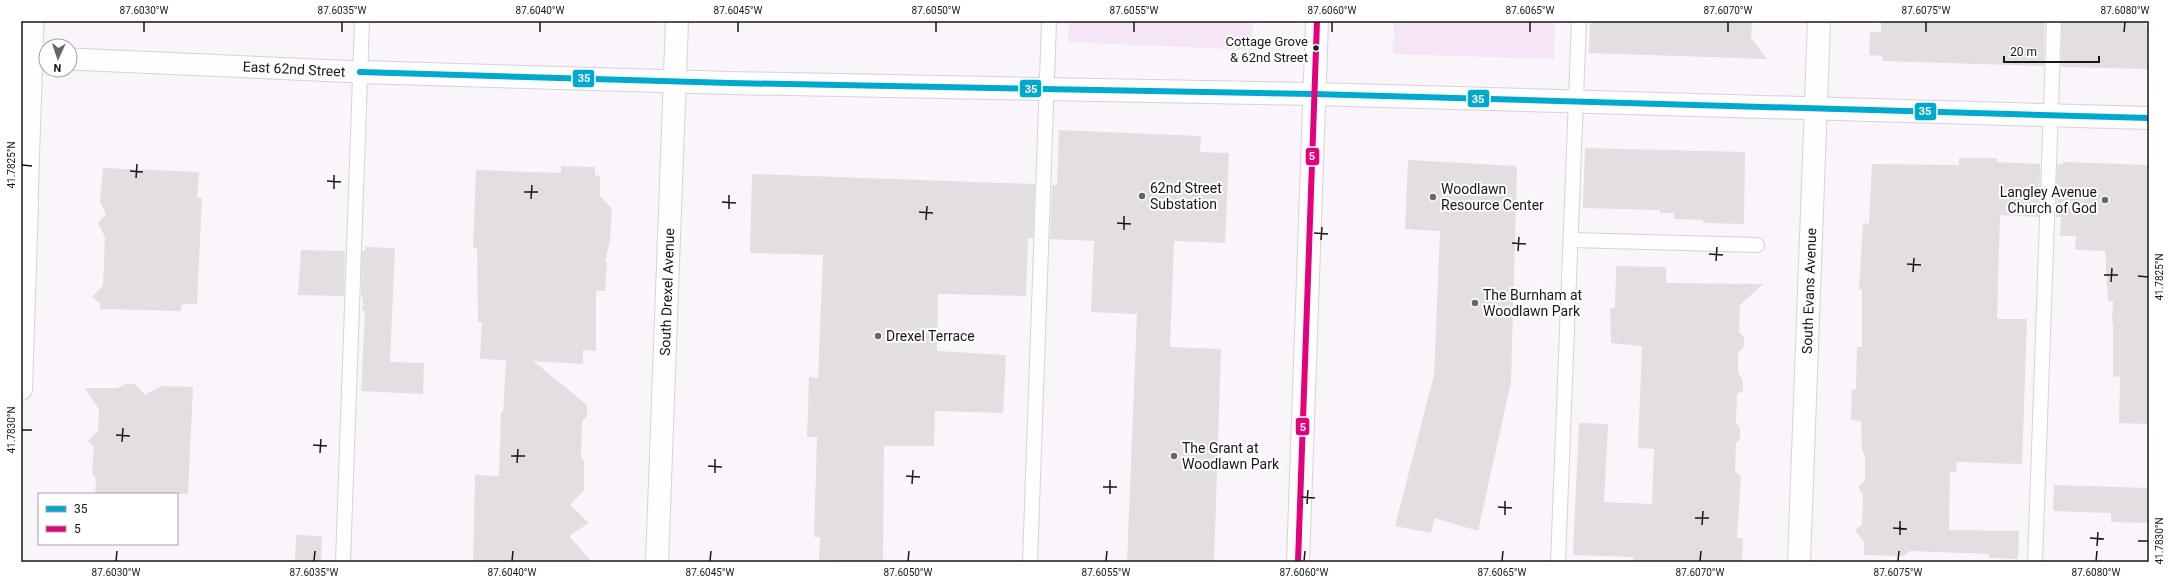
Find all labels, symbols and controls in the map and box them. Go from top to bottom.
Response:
text: 87.6030°W [120,5,169,16]
text: 87.6035°W [318,5,367,16]
text: 87.6040°W [516,5,565,16]
text: 87.6045°W [714,5,763,16]
text: 87.6050°W [912,5,961,16]
text: 87.6055°W [1110,5,1159,16]
text: 87.6060°W [1308,5,1357,16]
text: 87.6065°W [1506,5,1555,16]
text: 87.6070°W [1704,5,1753,16]
text: 87.6075°W [1902,5,1951,16]
text: 87.6080°W [2101,5,2150,16]
place label: Cottage Grove & 62nd Street [1226,34,1308,65]
north arrow [38,38,78,78]
scale bar [2004,38,2099,64]
marker: Cottage Grove & 62nd Street [1311,43,1321,53]
text: 20 m [2010,45,2037,59]
street label: East 62nd Street [242,58,346,80]
text: N [53,61,62,74]
line badge: 35 [572,69,595,88]
text: 35 [578,72,590,85]
line badge: 35 [1019,79,1042,98]
text: 35 [1025,83,1037,96]
line badge: 35 [1467,89,1490,108]
text: 35 [1472,93,1484,106]
line badge: 35 [1914,102,1937,121]
text: 35 [1919,105,1931,118]
text: 41.7825°N [6,141,17,189]
line badge: 5 [1305,147,1320,166]
text: 5 [1309,150,1315,163]
place label: 62nd Street Substation [1150,180,1222,212]
place label: Woodlawn Resource Center [1441,181,1544,213]
place label: Langley Avenue Church of God [2000,184,2097,216]
marker: 62nd Street Substation [1137,191,1147,201]
marker: Woodlawn Resource Center [1428,192,1438,202]
marker: Langley Avenue Church of God [2100,195,2110,205]
street label: South Drexel Avenue [657,228,677,356]
street label: South Evans Avenue [1799,228,1819,354]
text: 41.7825°N [2154,253,2165,301]
place label: The Burnham at Woodlawn Park [1483,287,1583,319]
marker: The Burnham at Woodlawn Park [1470,298,1480,308]
place label: Drexel Terrace [886,328,975,344]
marker: Drexel Terrace [873,331,883,341]
text: 41.7830°N [6,406,17,454]
line badge: 5 [1295,417,1310,436]
text: 5 [1300,421,1306,434]
place label: The Grant at Woodlawn Park [1182,440,1280,472]
marker: The Grant at Woodlawn Park [1169,451,1179,461]
legend [38,493,178,545]
text: 35 [74,502,88,516]
text: 41.7830°N [2154,517,2165,565]
text: 5 [74,522,81,536]
text: 87.6030°W [92,567,141,578]
text: 87.6035°W [290,567,339,578]
text: 87.6040°W [488,567,537,578]
text: 87.6045°W [686,567,735,578]
text: 87.6050°W [884,567,933,578]
text: 87.6055°W [1082,567,1131,578]
text: 87.6060°W [1280,567,1329,578]
text: 87.6065°W [1478,567,1527,578]
text: 87.6070°W [1676,567,1725,578]
text: 87.6075°W [1874,567,1923,578]
text: 87.6080°W [2072,567,2121,578]

